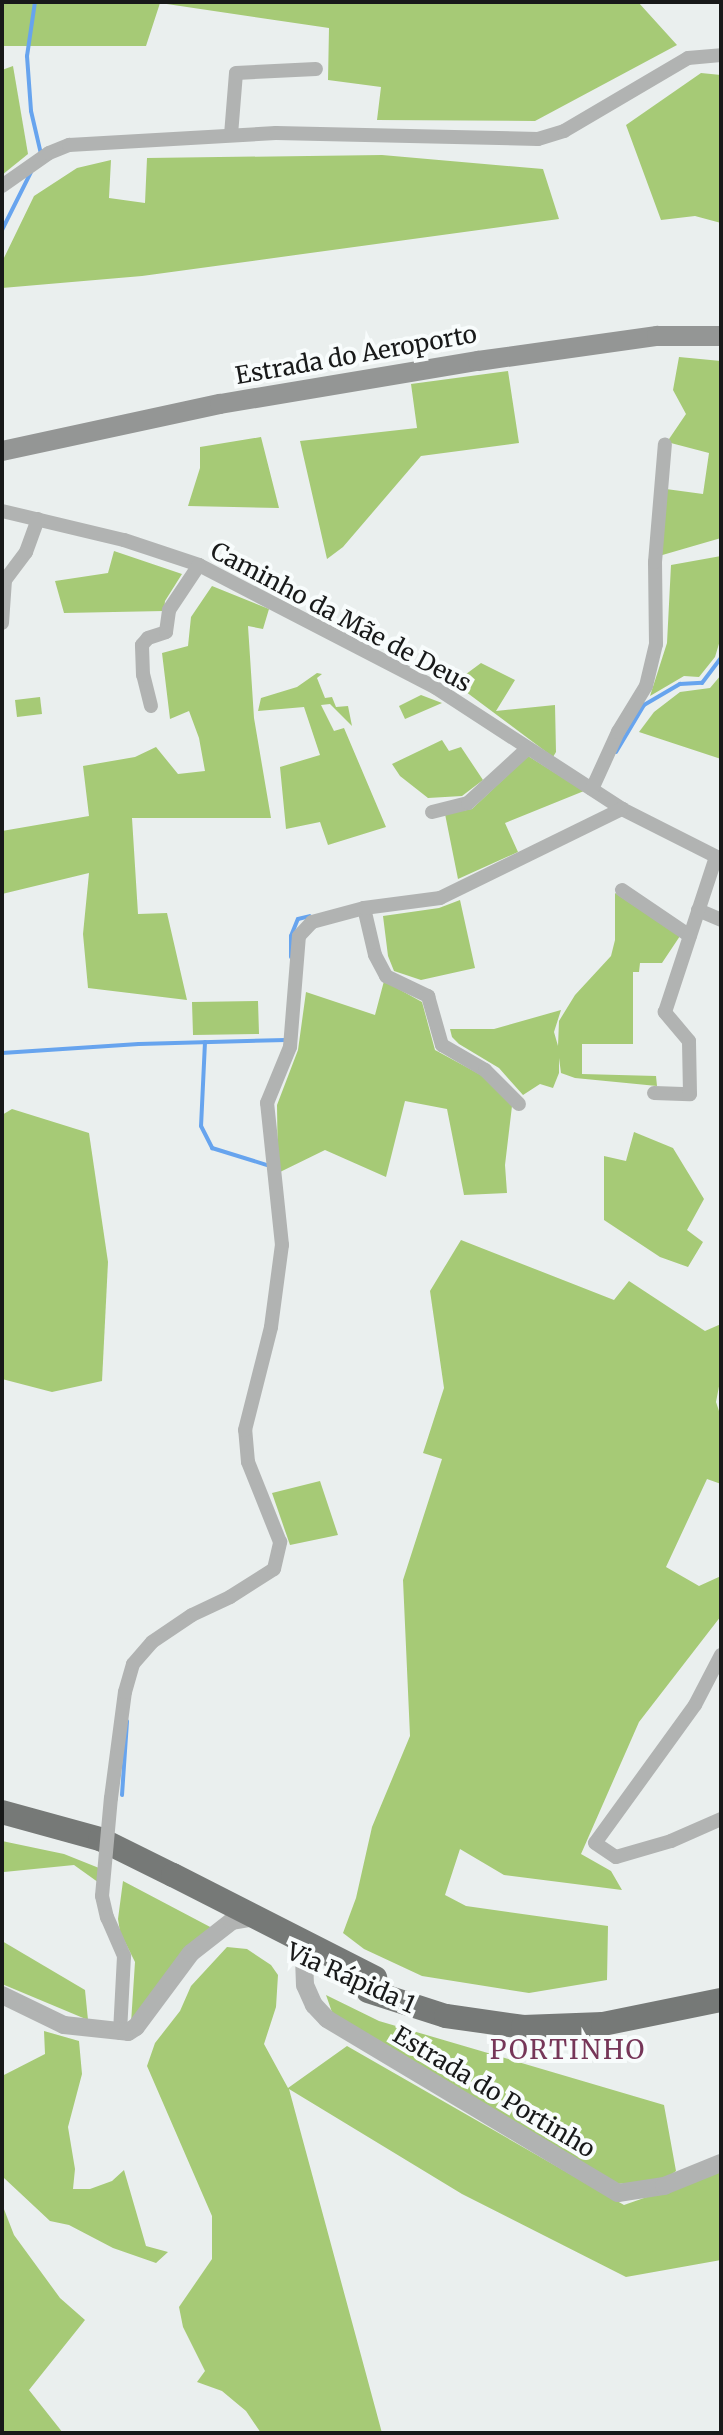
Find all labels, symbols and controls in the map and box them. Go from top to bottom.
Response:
street label: Estrada do Aeroporto [233,320,479,390]
street label: Caminho da Mãe de Deus [206,536,476,698]
street label: Via Rápida 1 [282,1937,420,2019]
street label: Estrada do Portinho [388,2020,600,2164]
district label: PORTINHO [490,2034,646,2066]

